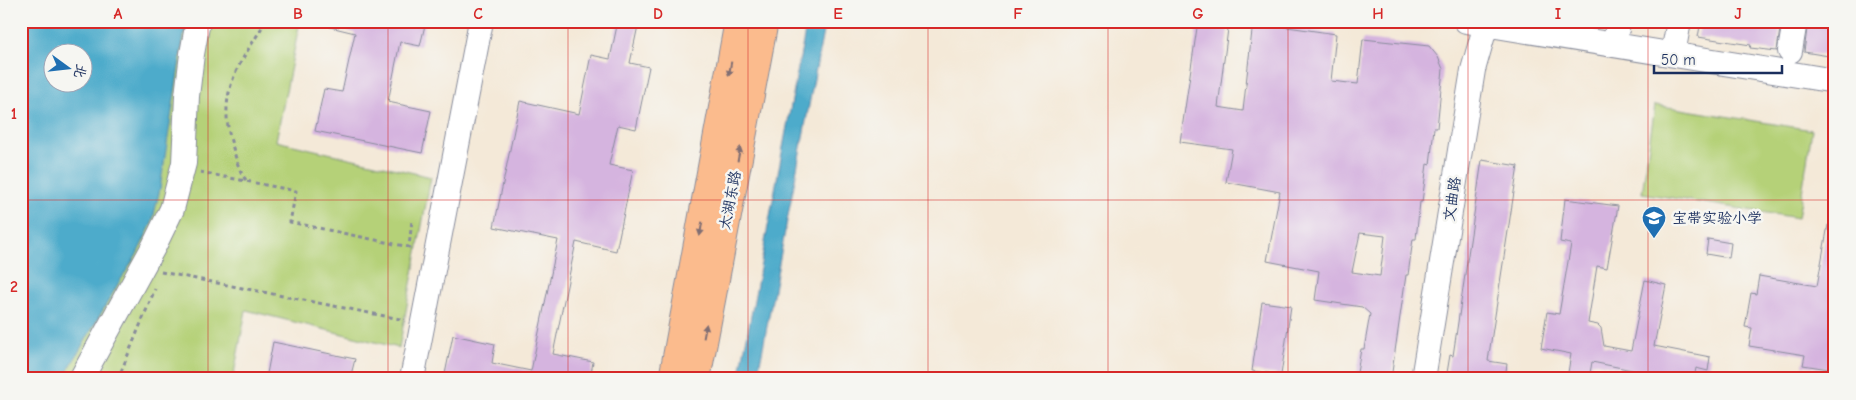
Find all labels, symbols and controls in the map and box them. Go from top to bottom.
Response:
text: A [114,5,123,23]
text: B [293,5,303,23]
text: C [473,5,483,23]
text: D [653,5,663,23]
text: E [833,5,843,23]
text: F [1013,5,1023,23]
text: G [1192,5,1204,23]
text: H [1372,5,1384,23]
text: I [1555,5,1561,23]
text: J [1734,5,1742,23]
north arrow [42,42,92,92]
scale bar [1654,42,1781,74]
text: 50 m [1661,51,1696,69]
text: 北 [70,62,90,80]
one-way arrow [726,62,734,78]
text: 1 [11,105,17,123]
one-way arrow [735,146,743,162]
street label: 太湖东路 [715,169,745,231]
street label: 文曲路 [1440,175,1464,223]
school or university icon: 宝带实验小学 [1641,205,1667,239]
place label: 宝带实验小学 [1672,209,1762,227]
one-way arrow [696,221,704,237]
text: 2 [10,278,18,296]
one-way arrow [701,323,709,338]

